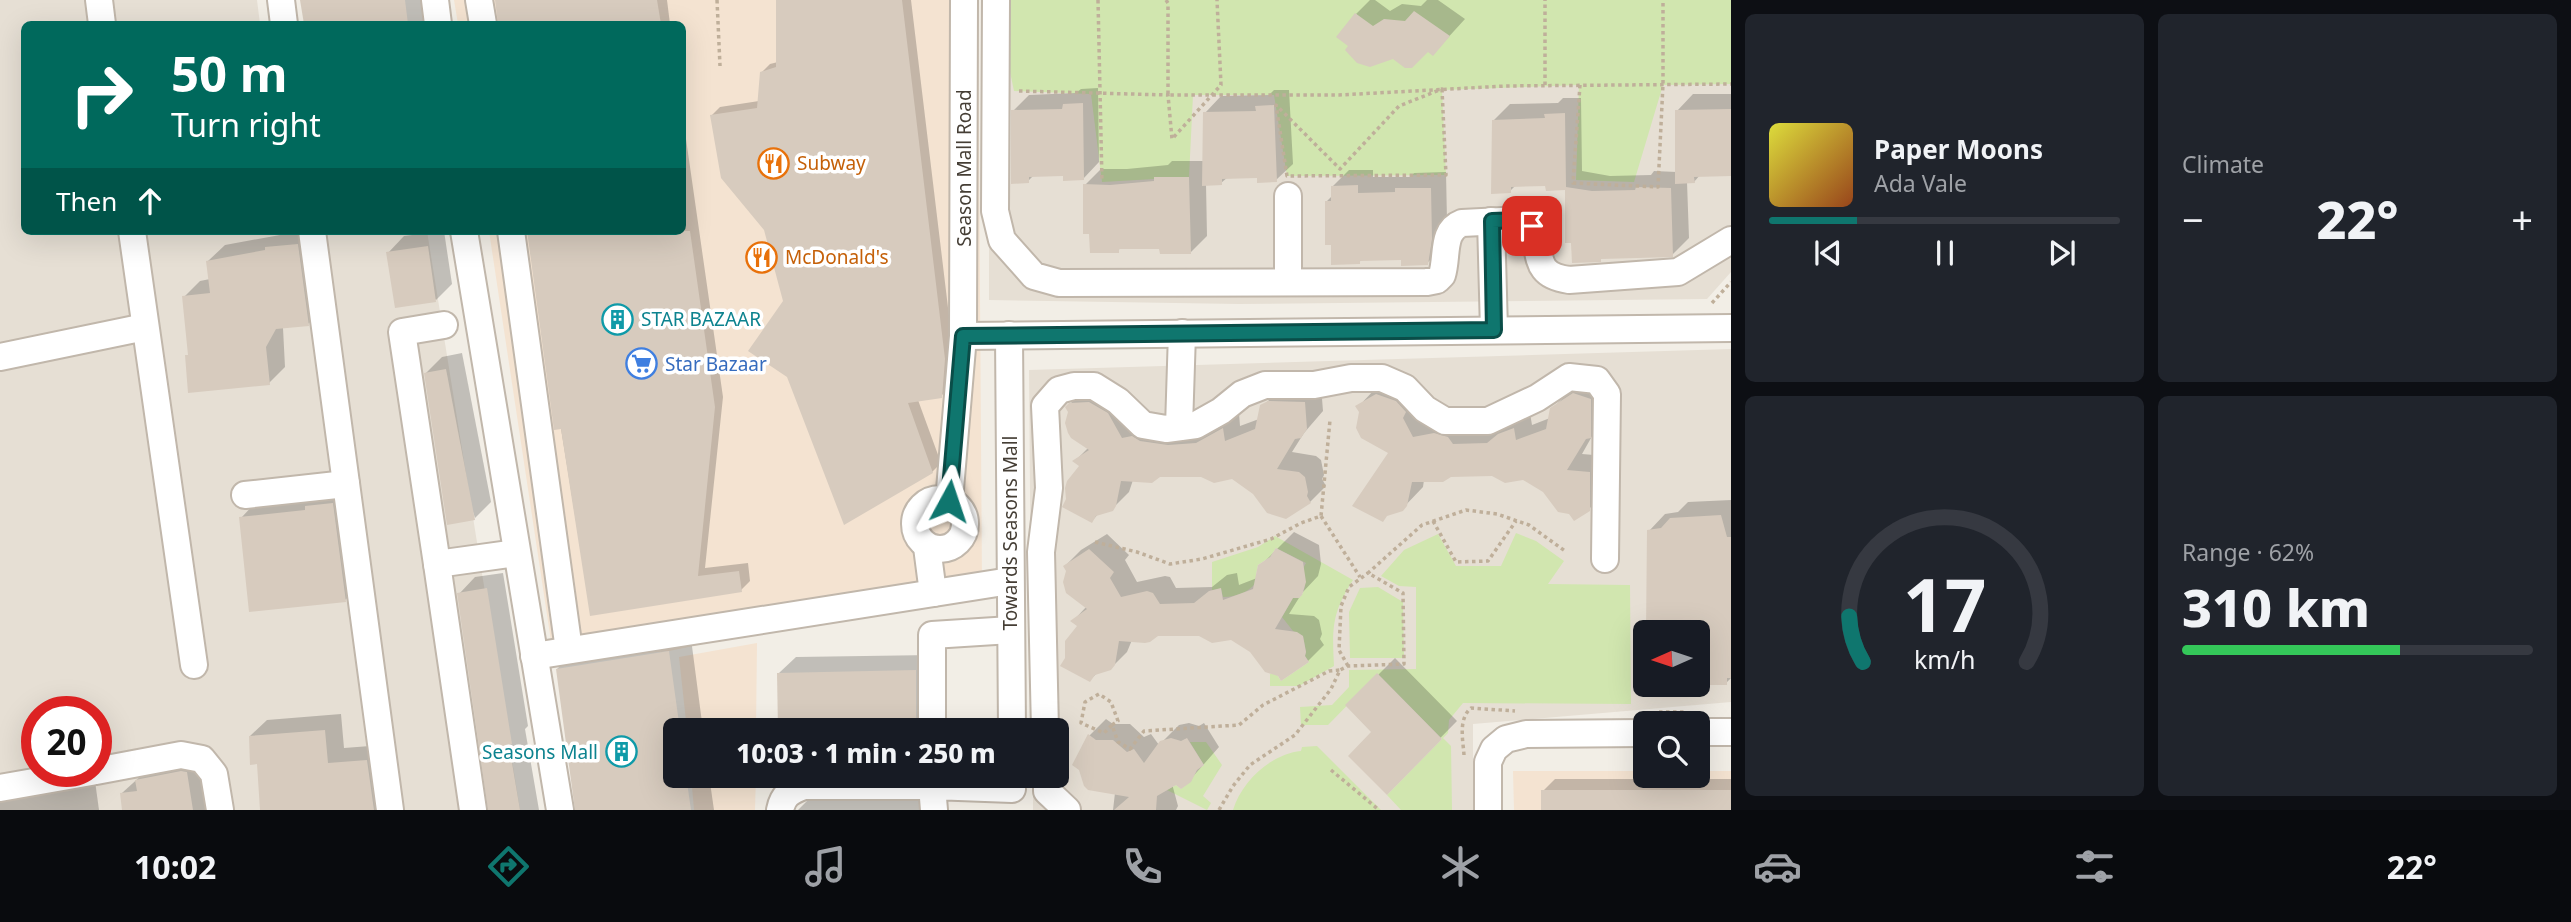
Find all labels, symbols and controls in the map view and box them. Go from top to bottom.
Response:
text: 50 m [171,40,288,106]
icon: right [56,49,147,140]
street label: Season Mall Road [951,89,977,247]
text: Turn right [171,103,321,146]
text: Paper Moons [1874,131,2043,167]
restaurant icon: Subway [757,146,791,180]
text: Climate [2182,148,2264,180]
place label: Subway [797,150,866,176]
text: Ada Vale [1874,167,1967,199]
icon: ahead [131,182,169,220]
text: Then [56,183,117,219]
text: 22° [2316,183,2399,254]
text: − [2182,193,2204,245]
text: + [2511,193,2533,245]
pin [1502,196,1562,256]
icon: arrive [1513,207,1551,245]
icon: previous [1809,234,1847,272]
icon: pause [1926,234,1964,272]
icon: next [2043,234,2081,272]
restaurant icon: McDonald's [745,240,779,274]
place label: McDonald's [785,244,889,270]
building icon: STAR BAZAAR [601,302,635,336]
place label: STAR BAZAAR [641,306,761,332]
supermarket icon: Star Bazaar [625,347,659,381]
place label: Star Bazaar [665,351,767,377]
street label: Towards Seasons Mall [997,435,1023,631]
position arrow [912,464,986,538]
text: Range · 62% [2182,536,2314,568]
text: 17 [1903,554,1986,653]
text: 310 km [2182,571,2370,642]
north arrow [1633,620,1710,696]
map controls [1633,620,1710,788]
text: km/h [1914,642,1975,676]
speed limit sign: 20 [21,696,112,787]
button: search [1633,711,1710,788]
building icon: Seasons Mall [604,735,638,769]
text: 10:03 · 1 min · 250 m [736,735,996,771]
place label: Seasons Mall [482,739,598,765]
icon: directions [484,842,533,891]
icon: music [801,842,850,891]
icon: phone [1118,842,1167,891]
icon: climate [1436,842,1485,891]
icon: car [1753,842,1802,891]
icon: filters [2070,842,2119,891]
text: 10:02 [134,845,216,888]
text: 22° [2387,845,2437,888]

